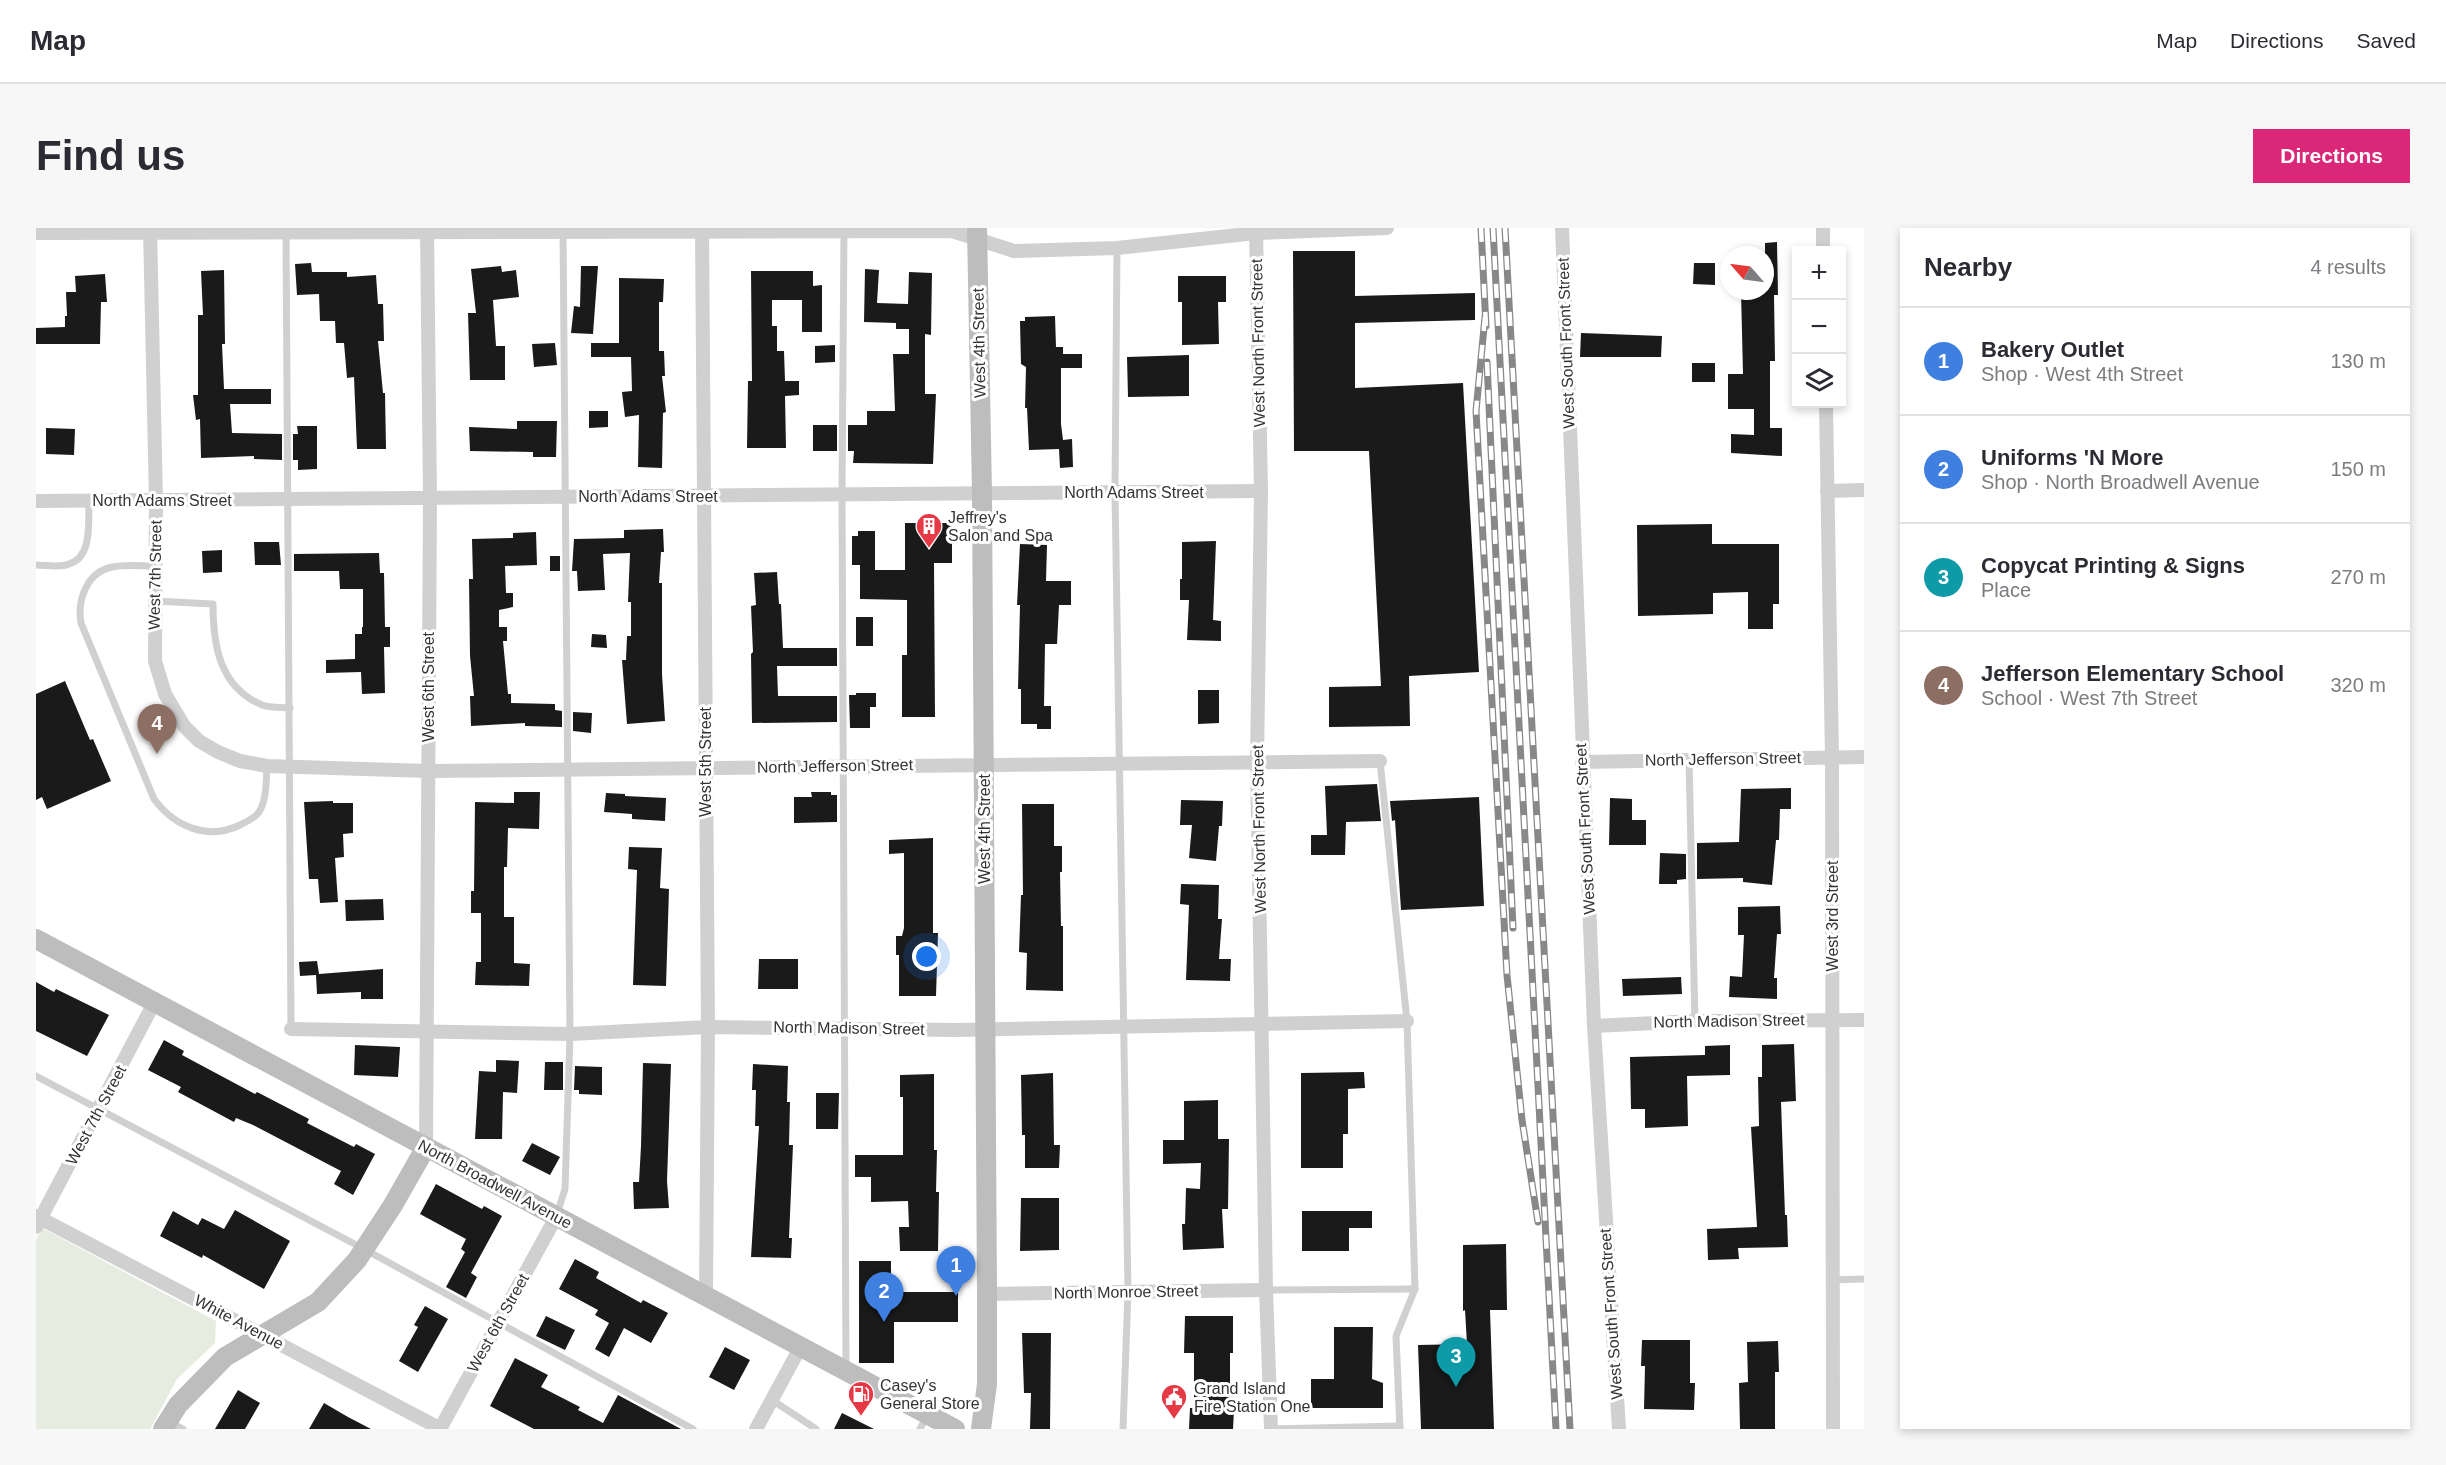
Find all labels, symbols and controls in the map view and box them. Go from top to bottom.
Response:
text: Map [30,25,86,56]
text: Map [2156,29,2197,52]
text: Directions [2230,29,2323,52]
text: Saved [2356,29,2416,52]
button: Directions [2253,129,2410,183]
text: Find us [36,132,185,179]
north arrow [1720,246,1774,300]
map controls [1792,246,1846,408]
button: + [1792,246,1846,300]
text: Nearby [1924,252,2012,282]
text: 4 results [2310,256,2386,278]
street label: West South Front Street [1554,257,1577,429]
street label: West North Front Street [1248,258,1268,427]
street label: West 4th Street [970,287,988,398]
button: − [1792,300,1846,354]
text: Bakery Outlet [1981,337,2124,362]
text: 1 [1938,350,1949,372]
text: 130 m [2330,350,2386,372]
button: layers [1792,354,1846,408]
text: Shop · West 4th Street [1981,363,2183,385]
text: Uniforms 'N More [1981,445,2163,470]
text: 2 [1938,458,1949,480]
text: 150 m [2330,458,2386,480]
text: Shop · North Broadwell Avenue [1981,471,2260,493]
street label: North Adams Street [1064,484,1204,501]
street label: North Adams Street [578,488,718,505]
street label: North Adams Street [92,492,232,509]
place label: Jeffrey's Salon and Spa [948,509,1053,544]
building icon: Jeffrey's Salon and Spa [914,511,944,549]
street label: West 7th Street [146,519,164,630]
text: Copycat Printing & Signs [1981,553,2245,578]
text: 3 [1938,566,1949,588]
text: 270 m [2330,566,2386,588]
text: Place [1981,579,2031,601]
street label: West 6th Street [420,631,437,742]
text: Jefferson Elementary School [1981,661,2284,686]
text: 4 [1938,674,1949,696]
text: 320 m [2330,674,2386,696]
text: School · West 7th Street [1981,687,2197,709]
pin: 4 [138,704,176,754]
street label: West 5th Street [697,706,714,817]
street label: West South Front Street [1572,742,1598,915]
street label: West North Front Street [1249,744,1269,913]
street label: North Jefferson Street [1645,749,1802,769]
street label: North Jefferson Street [757,756,914,776]
street label: West 4th Street [976,773,993,884]
street label: West 3rd Street [1824,860,1841,971]
your location [912,942,941,971]
street label: North Madison Street [1653,1011,1805,1031]
street label: North Madison Street [773,1018,925,1038]
street label: West 7th Street [63,1062,130,1168]
street label: North Broadwell Avenue [415,1136,575,1232]
street label: West South Front Street [1597,1227,1625,1400]
pin: 1 [936,1246,976,1296]
street label: West 6th Street [464,1270,532,1375]
pin: 2 [864,1272,904,1322]
street label: North Monroe Street [1053,1282,1199,1302]
street label: White Avenue [192,1291,287,1353]
pin: 3 [1436,1338,1476,1387]
place label: Casey's General Store [880,1377,980,1412]
fuel station icon: Casey's General Store [846,1379,876,1417]
place label: Grand Island Fire Station One [1194,1380,1311,1415]
public building icon: Grand Island Fire Station One [1159,1382,1189,1420]

